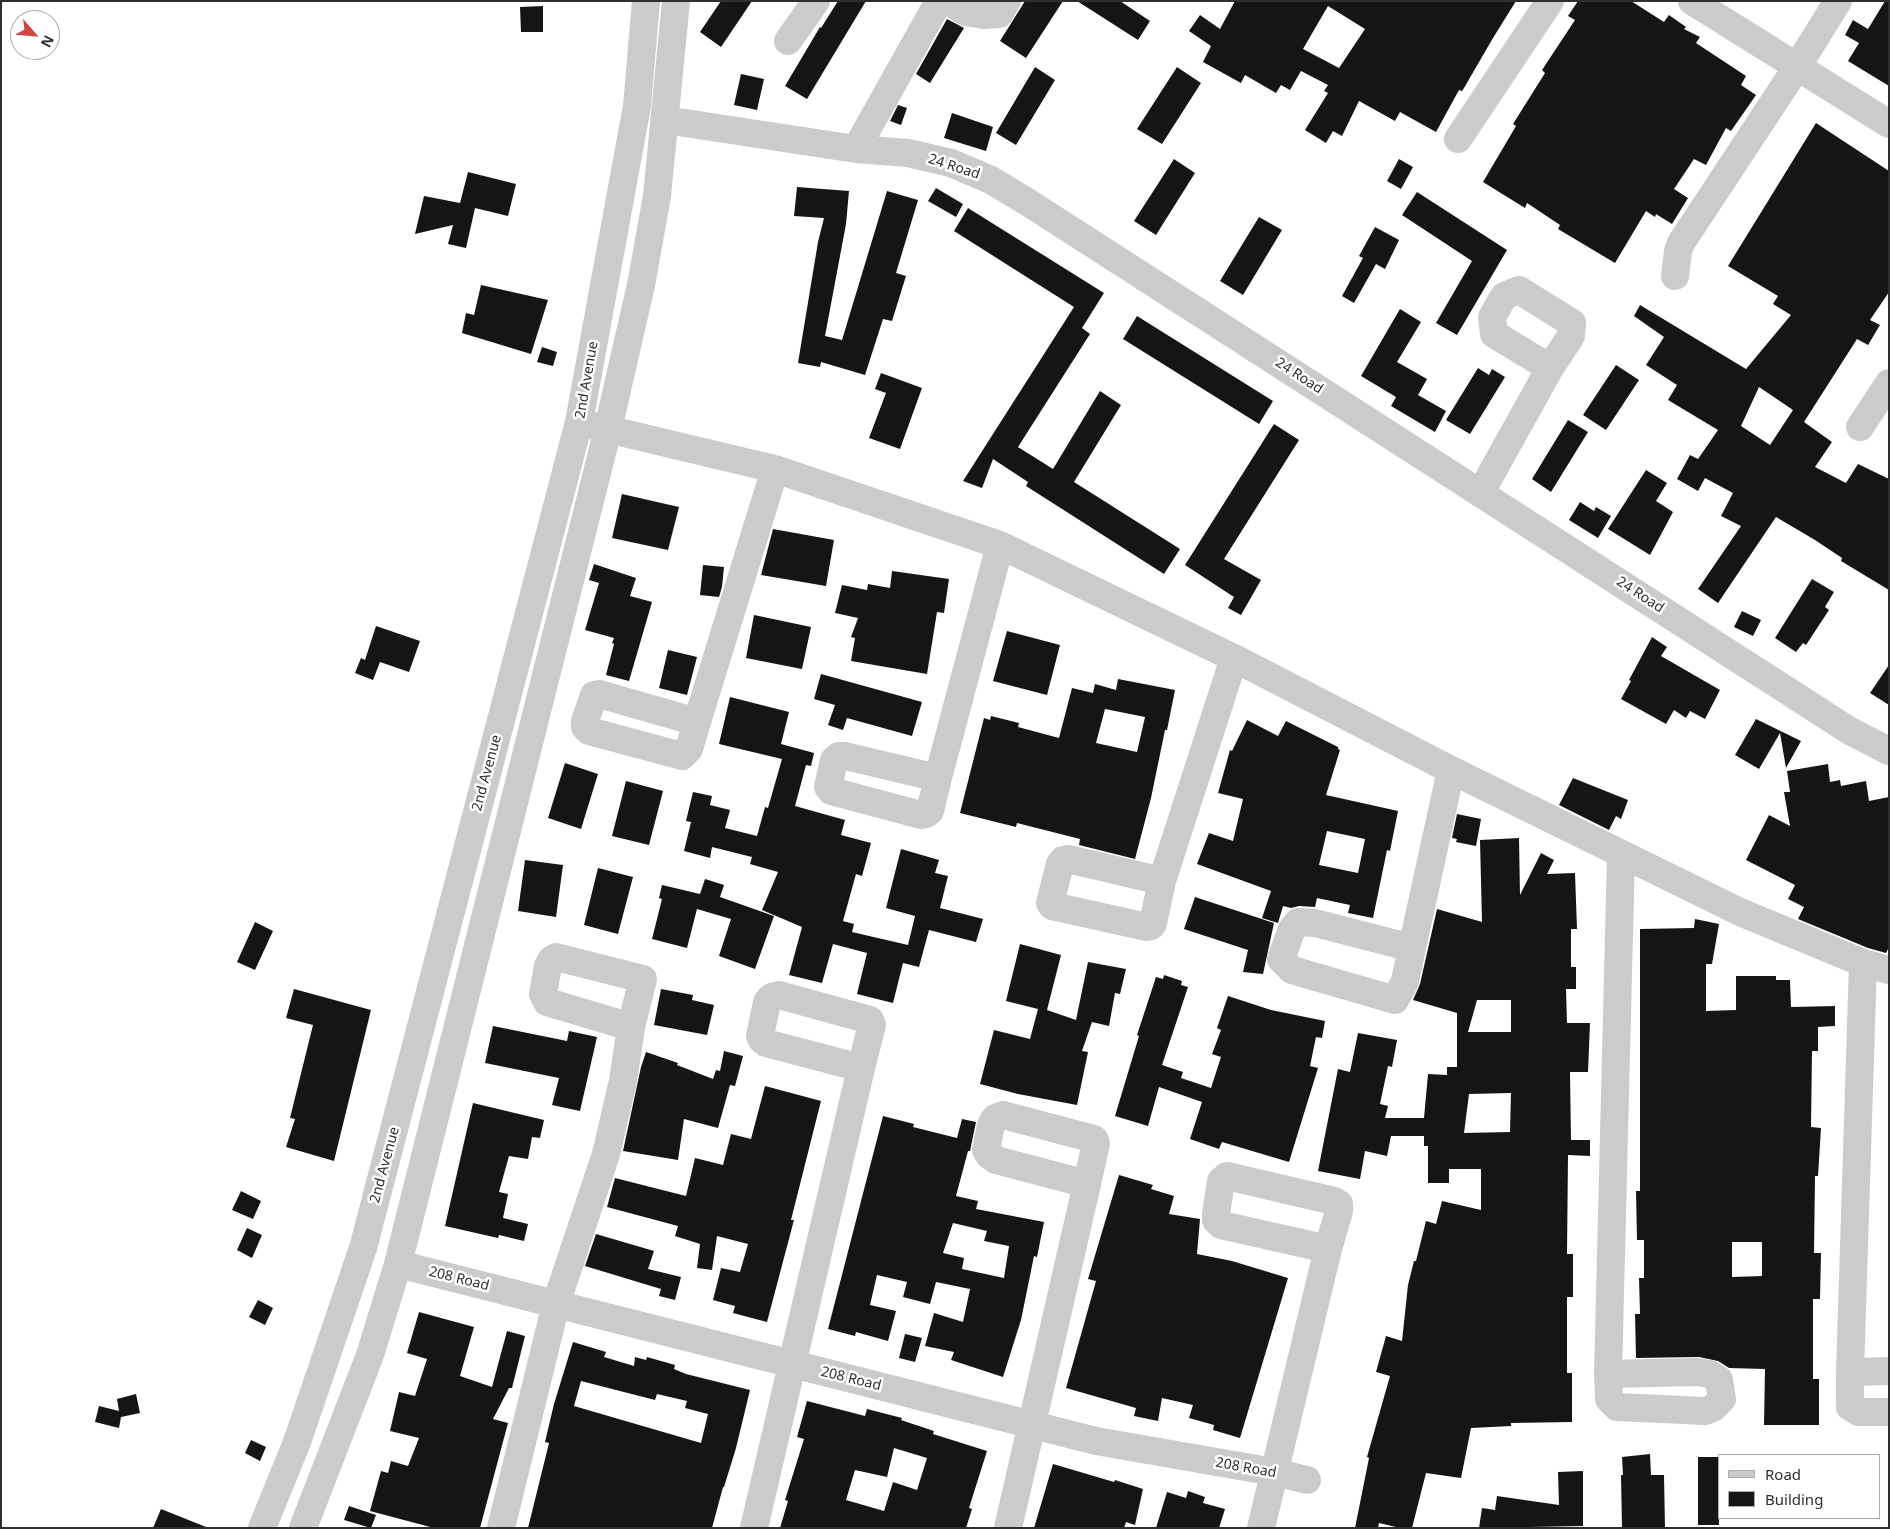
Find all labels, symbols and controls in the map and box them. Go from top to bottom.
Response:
north arrow [10,10,60,60]
text: N [37,32,59,51]
street label: 24 Road [926,151,982,183]
street label: 2nd Avenue [572,340,602,420]
street label: 24 Road [1272,354,1326,398]
street label: 24 Road [1613,573,1667,617]
street label: 2nd Avenue [469,733,505,813]
street label: 2nd Avenue [367,1125,403,1205]
street label: 208 Road [427,1263,491,1295]
street label: 208 Road [819,1363,883,1395]
street label: 208 Road [1214,1454,1278,1482]
legend [1718,1454,1880,1519]
text: Road [1765,1464,1801,1484]
text: Building [1765,1489,1823,1509]

